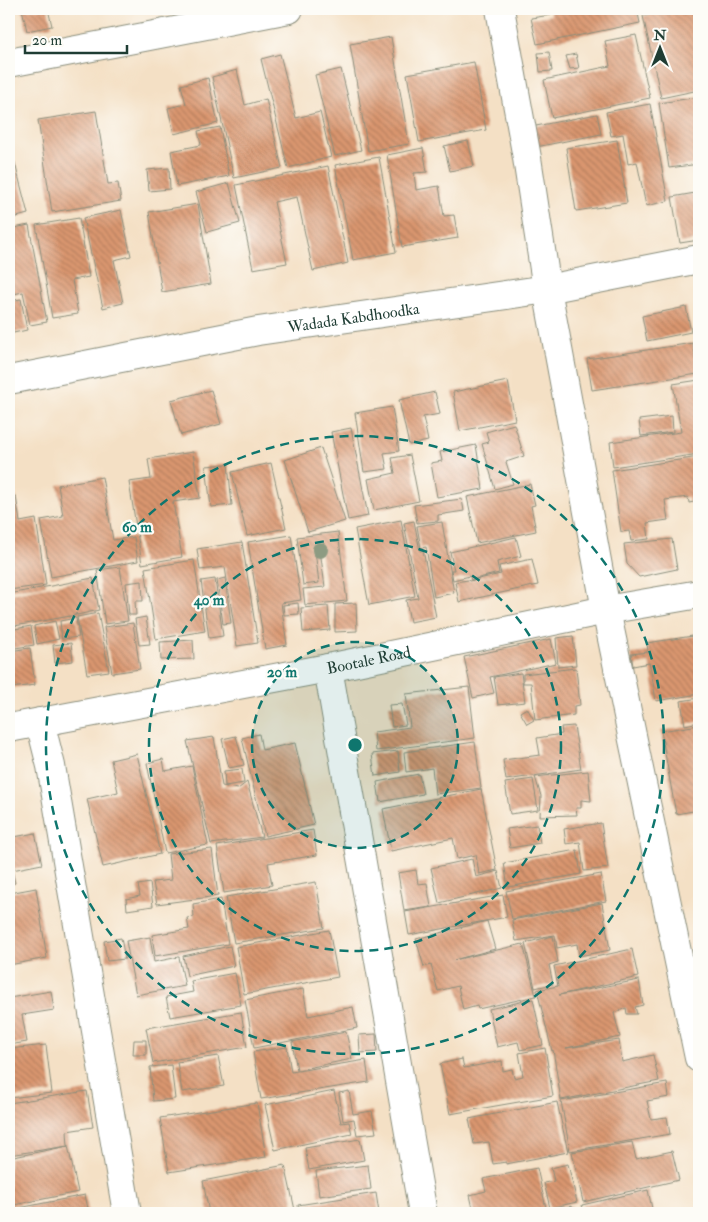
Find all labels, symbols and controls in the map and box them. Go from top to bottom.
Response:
scale bar [25,22,128,54]
north arrow [636,22,686,72]
text: N [653,27,667,44]
text: 20 m [32,31,62,50]
street label: Wadada Kabdhoodka [285,299,421,338]
text: 60 m [122,518,152,537]
text: 40 m [193,591,225,610]
street label: Bootale Road [325,642,413,679]
text: 20 m [267,663,297,682]
centre of rings [346,736,364,754]

